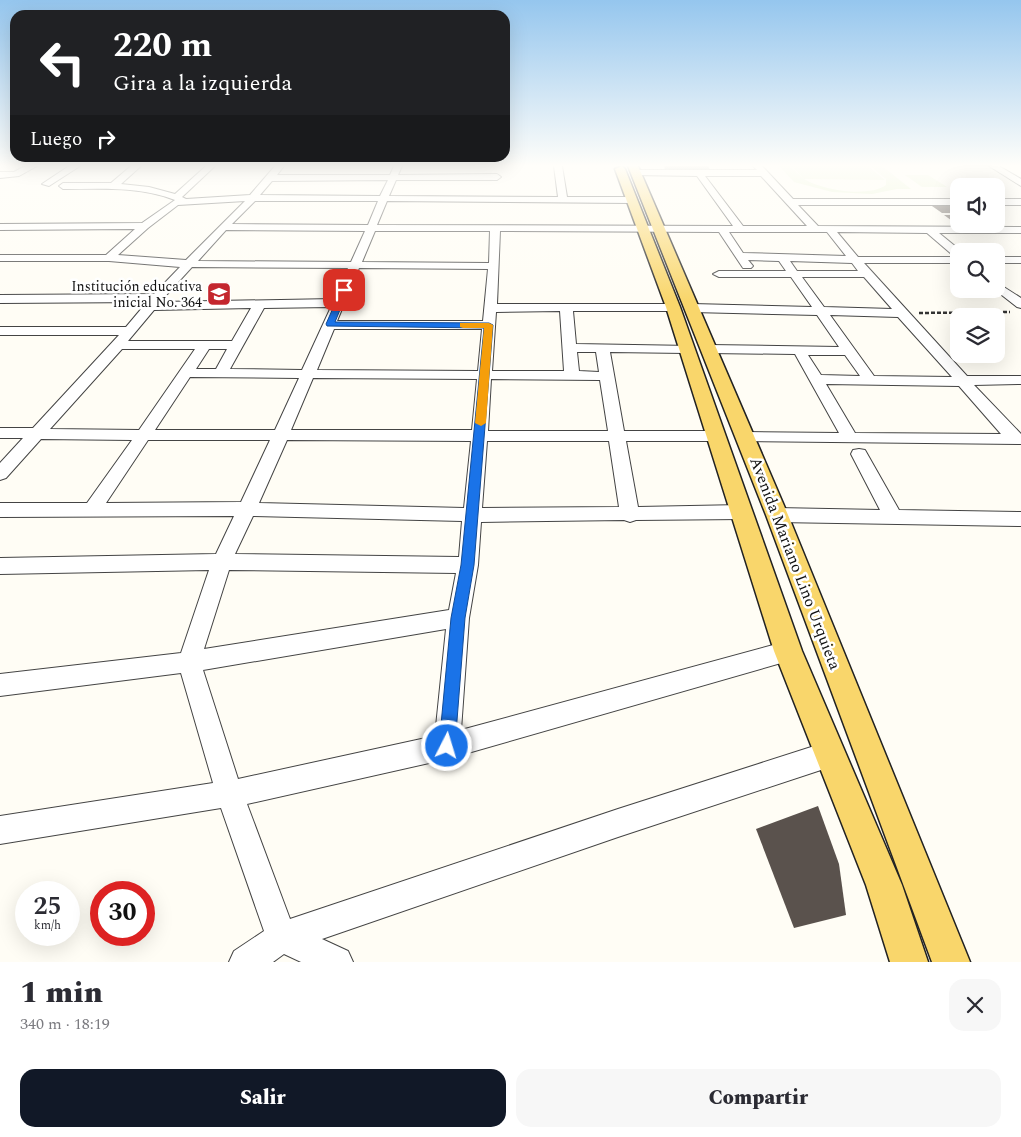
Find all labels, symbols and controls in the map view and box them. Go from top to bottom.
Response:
text: 220 m [113,19,212,72]
icon: left [30,30,95,95]
text: Gira a la izquierda [113,67,292,100]
text: Luego [30,125,82,154]
icon: right [92,125,120,153]
map controls [950,178,1005,363]
button: sound [950,178,1005,233]
button: search [950,243,1005,298]
pin [323,269,365,311]
place label: Institución educativa inicial No. 364 [71,276,202,313]
icon: arrive [330,276,358,304]
school or university icon: Institución educativa inicial No. 364 [206,281,232,307]
button: layers [950,308,1005,363]
street label: Avenida Mariano Lino Urquieta [743,453,847,673]
position arrow [420,719,472,771]
speed limit sign: 30 [90,881,155,946]
text: 25 [33,888,62,926]
text: km/h [34,916,61,935]
text: 1 min [20,970,103,1016]
button: close [949,979,1001,1031]
text: 340 m · 18:19 [20,1012,110,1036]
button: Salir [20,1069,506,1127]
button: Compartir [516,1069,1001,1127]

